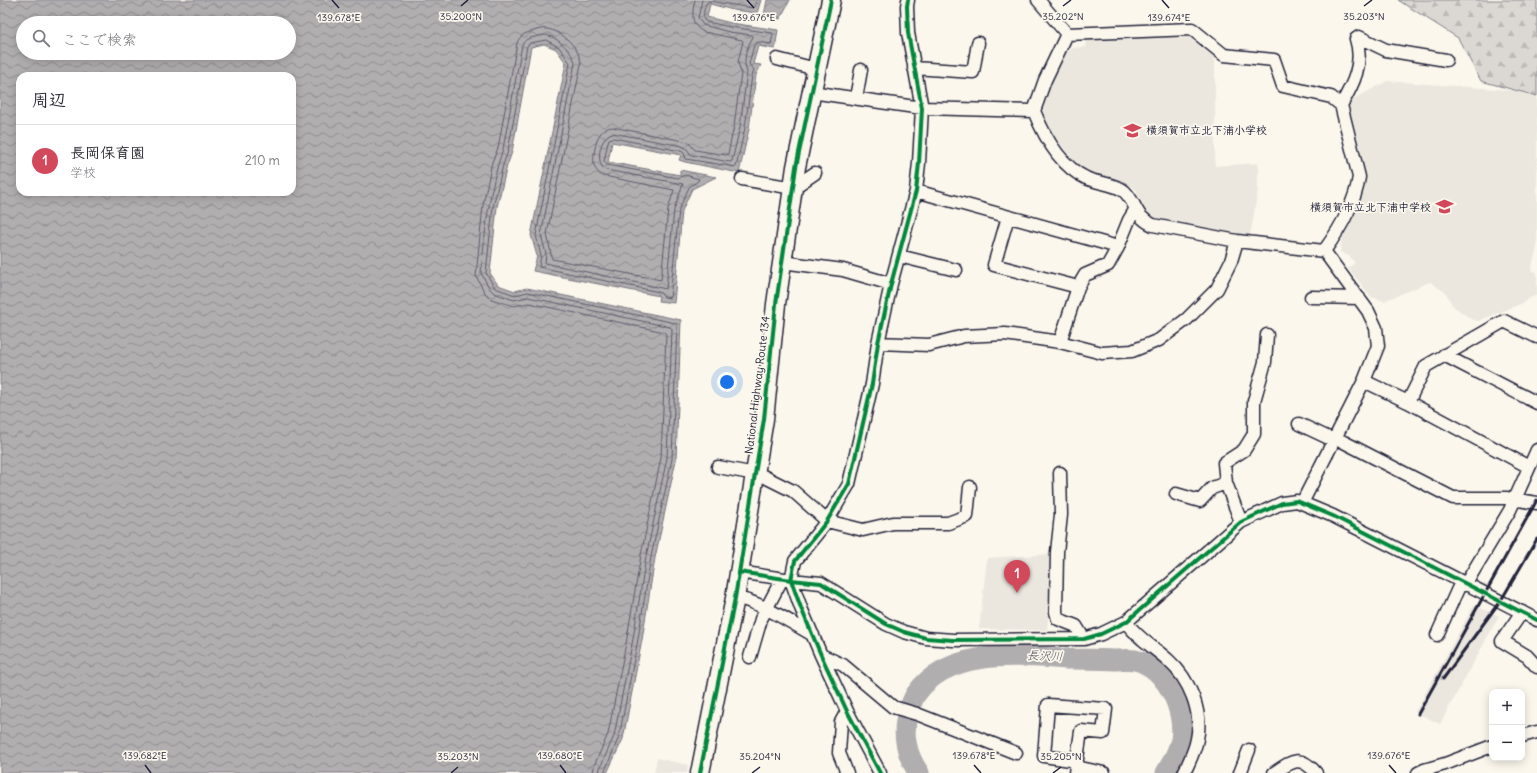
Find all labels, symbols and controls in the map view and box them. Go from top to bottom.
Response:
text: 35.200°N [440,10,482,23]
text: 35.202°N [1042,10,1084,23]
text: 35.203°N [1343,10,1385,23]
text: 139.678°E [318,11,361,24]
text: 139.676°E [733,11,776,24]
text: 139.674°E [1148,11,1190,24]
search box [16,16,296,60]
icon: search [30,27,52,49]
text: ここで検索 [62,30,137,49]
text: 周辺 [32,89,66,111]
school or university icon: 横須賀市立北下浦小学校 [1123,120,1143,140]
place label: 横須賀市立北下浦小学校 [1146,123,1267,137]
text: 長岡保育園 [70,143,145,162]
text: 1 [42,152,48,169]
text: 210 m [245,152,280,169]
text: 学校 [70,164,96,181]
school or university icon: 横須賀市立北下浦中学校 [1434,197,1454,217]
place label: 横須賀市立北下浦中学校 [1310,200,1431,214]
street label: National Highway Route 134 [742,315,772,455]
your location [717,372,737,392]
pin: 1 [1004,560,1030,593]
water label: 長沢川 [1027,647,1063,664]
map controls [1489,689,1525,761]
button: + [1489,689,1525,725]
button: − [1489,725,1525,761]
text: 139.682°E [123,749,167,762]
text: 139.680°E [538,749,582,762]
text: 139.678°E [953,749,996,762]
text: 139.676°E [1368,749,1411,762]
text: 35.203°N [437,750,479,763]
text: 35.204°N [739,750,781,763]
text: 35.205°N [1040,750,1082,763]

